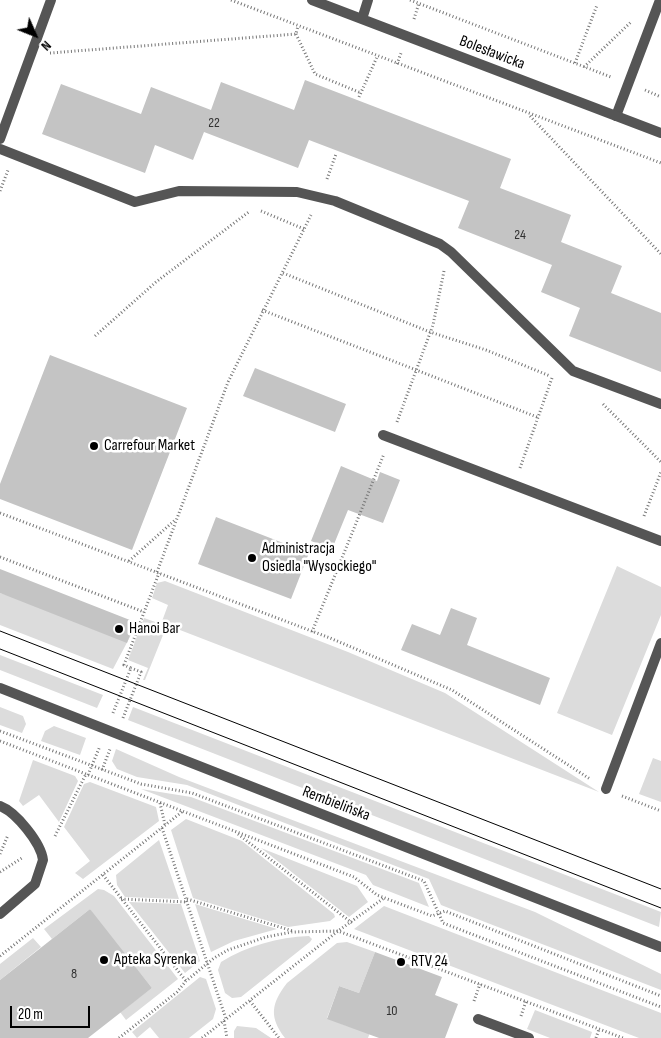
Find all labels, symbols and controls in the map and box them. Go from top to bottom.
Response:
north arrow [10,10,60,60]
street label: Bolesławicka [457,32,527,74]
text: N [37,37,55,54]
house number: 22 [208,115,220,131]
house number: 24 [514,227,526,243]
place label: Carrefour Market [104,436,195,456]
marker: Carrefour Market [88,440,100,452]
place label: Administracja Osiedla "Wysockiego" [262,539,376,577]
marker: Administracja Osiedla "Wysockiego" [246,552,258,564]
place label: Hanoi Bar [129,619,180,639]
marker: Hanoi Bar [113,623,125,635]
street label: Rembielińska [299,782,373,826]
place label: Apteka Syrenka [114,950,197,970]
place label: RTV 24 [411,952,448,972]
marker: Apteka Syrenka [98,954,110,966]
marker: RTV 24 [395,956,407,968]
house number: 8 [71,966,77,982]
scale bar [12,996,92,1028]
house number: 10 [386,1003,398,1019]
text: 20 m [18,1005,43,1024]

